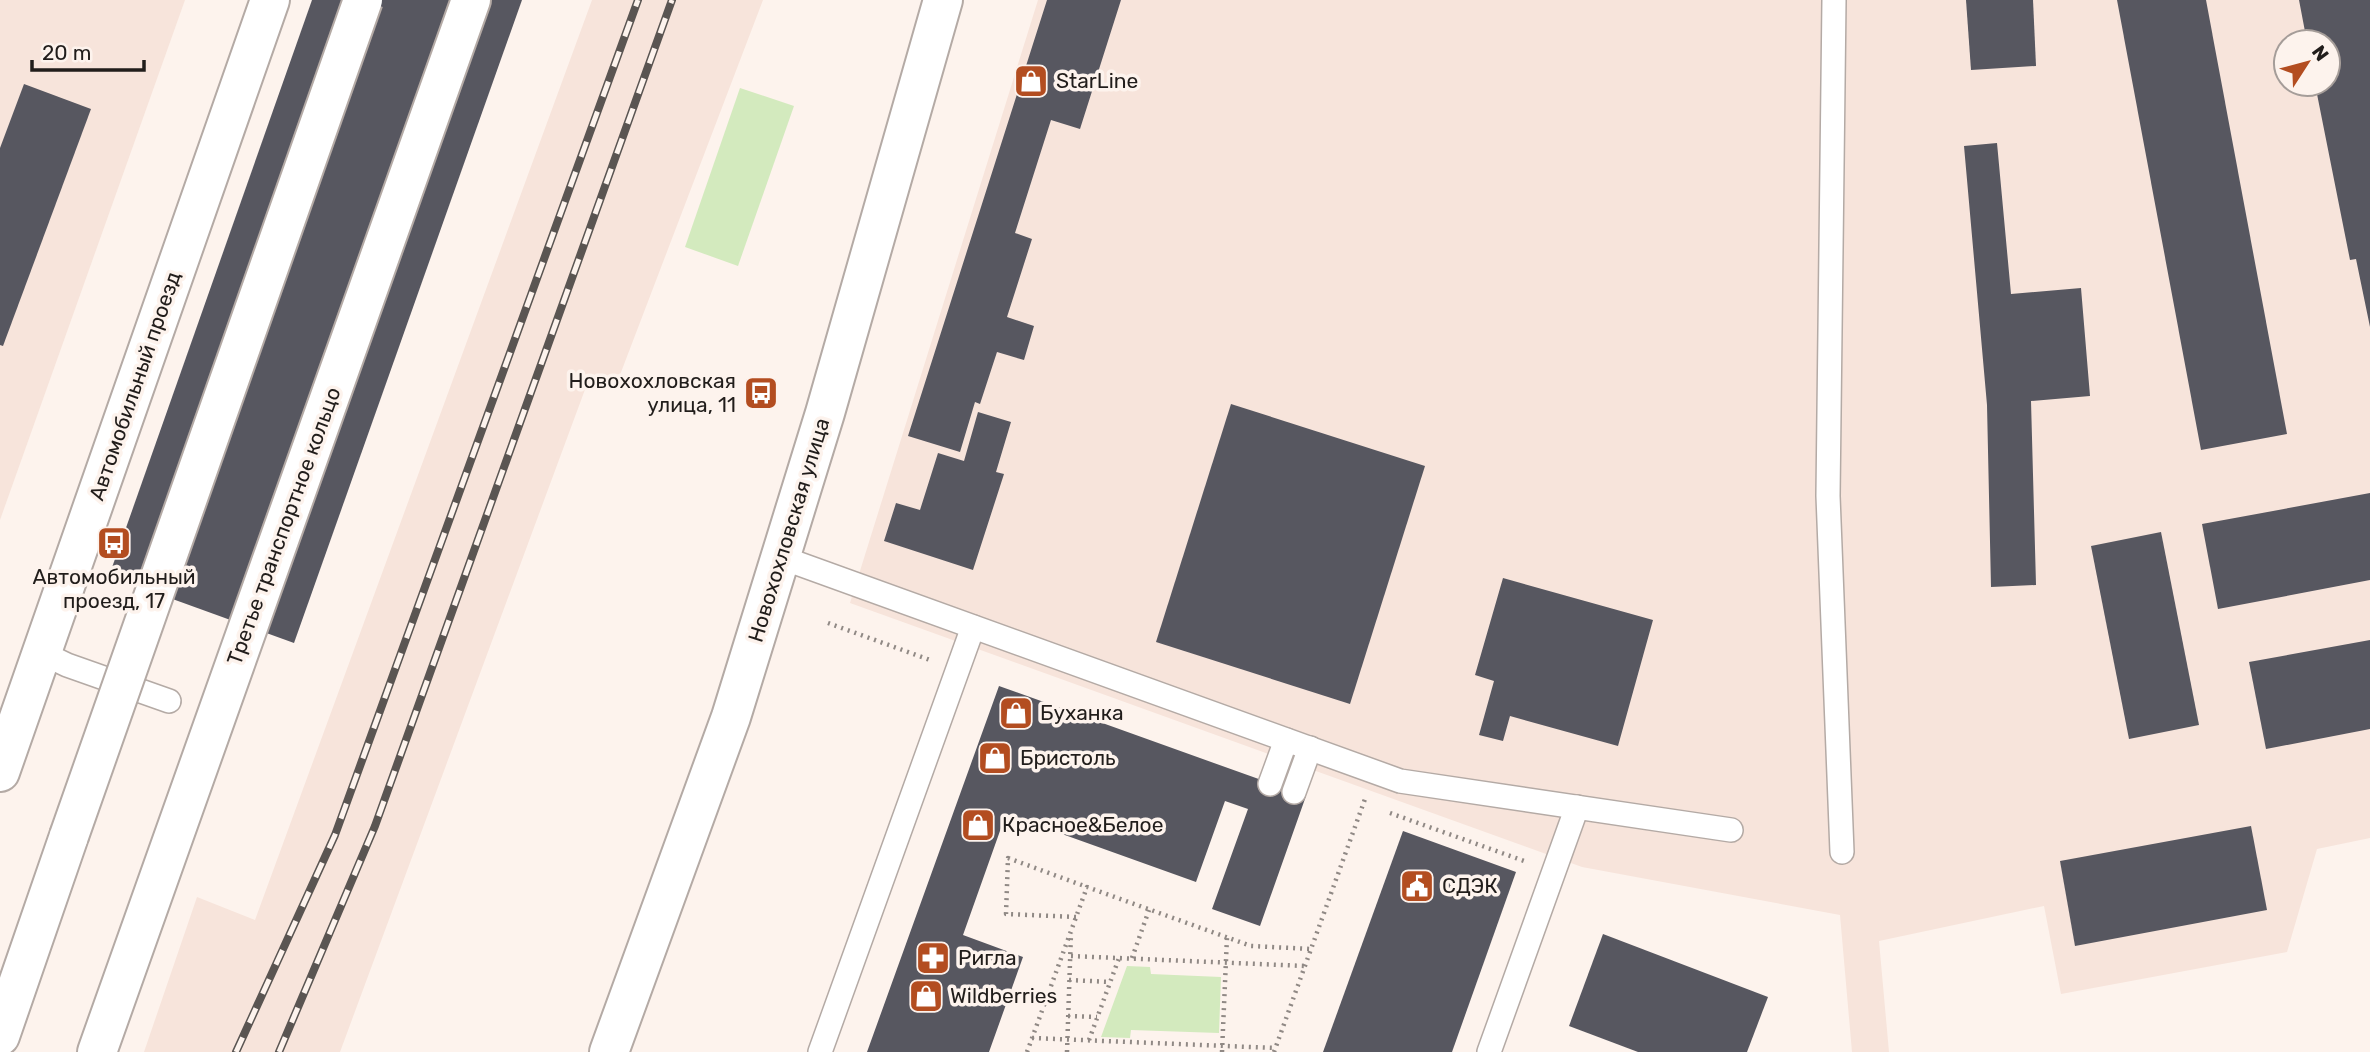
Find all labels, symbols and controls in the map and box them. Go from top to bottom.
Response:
scale bar [32,28,144,72]
north arrow [2272,28,2342,98]
text: 20 m [42,40,91,65]
text: N [2307,41,2334,66]
shop icon: StarLine [1012,62,1050,100]
place label: StarLine [1056,68,1138,93]
street label: Автомобильный проезд [84,268,185,504]
place label: Новохохловская улица, 11 [569,368,736,417]
bus stop icon: Новохохловская улица, 11 [742,374,780,412]
street label: Третье транспортное кольцо [222,384,345,668]
street label: Новохохловская улица [743,415,835,645]
bus stop icon: Автомобильный проезд, 17 [95,524,133,562]
place label: Автомобильный проезд, 17 [32,564,196,613]
shop icon: Буханка [997,694,1035,732]
place label: Буханка [1040,700,1124,725]
shop icon: Бристоль [976,739,1014,777]
place label: Бристоль [1020,745,1116,770]
shop icon: Красное&Белое [959,806,997,844]
place label: Красное&Белое [1002,812,1163,837]
public building icon: СДЭК [1398,867,1436,905]
place label: СДЭК [1442,873,1498,898]
pharmacy icon: Ригла [914,939,952,977]
place label: Ригла [958,945,1017,970]
shop icon: Wildberries [907,977,945,1015]
place label: Wildberries [950,983,1057,1008]

